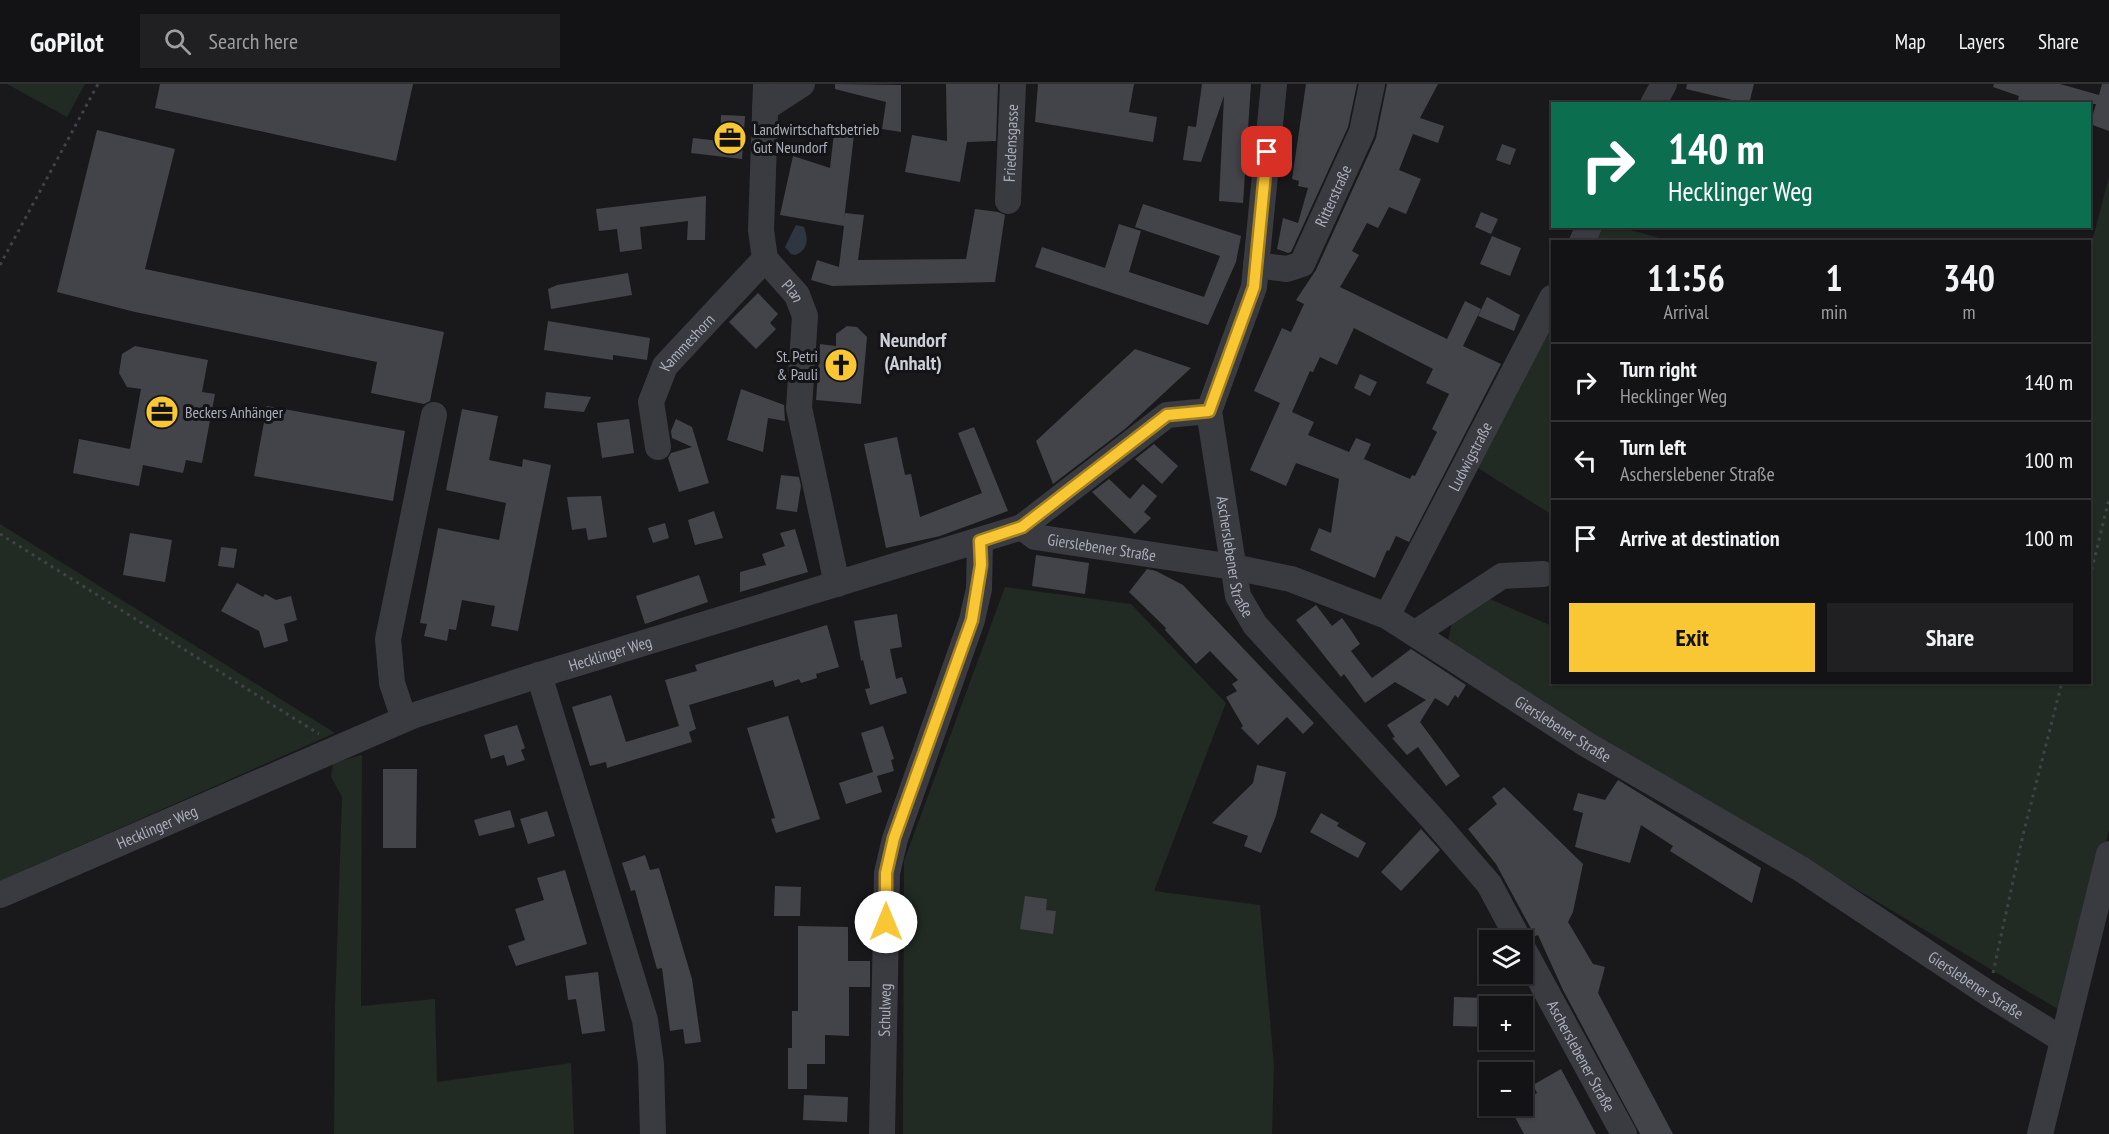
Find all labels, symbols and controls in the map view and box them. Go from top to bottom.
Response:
search box [140,14,560,68]
text: GoPilot [30,23,104,60]
icon: search [161,25,194,58]
text: Search here [209,27,298,55]
text: Map [1895,28,1926,55]
text: Layers [1959,28,2005,55]
text: Share [2038,28,2079,55]
street label: Friedensgasse [999,104,1022,182]
place label: Landwirtschaftsbetrieb Gut Neundorf [753,119,880,157]
office icon: Landwirtschaftsbetrieb Gut Neundorf [712,120,748,156]
text: 140 m [1668,121,1765,176]
pin [1241,126,1292,177]
icon: right [1569,126,1647,204]
icon: arrive [1250,135,1283,168]
street label: Ritterstraße [1310,162,1356,230]
text: Hecklinger Weg [1668,174,1813,208]
text: 11:56 [1647,254,1725,301]
text: 1 [1825,254,1843,301]
text: 340 [1943,254,1995,301]
street label: Plan [778,275,809,305]
text: Arrival [1663,299,1709,325]
text: min [1821,299,1847,325]
text: m [1963,299,1976,325]
street label: Kammeshorn [654,310,719,374]
district label: Neundorf (Anhalt) [880,327,948,376]
place label: St. Petri & Pauli [776,346,818,384]
church icon: St. Petri & Pauli [823,347,859,383]
text: Turn right [1620,355,1697,383]
icon: right [1569,366,1602,399]
text: 140 m [2024,368,2073,396]
text: Hecklinger Weg [1620,383,1727,409]
office icon: Beckers Anhänger [144,394,180,430]
place label: Beckers Anhänger [185,402,284,422]
street label: Ludwigstraße [1444,418,1496,494]
text: Turn left [1620,433,1686,461]
icon: left [1569,444,1602,477]
text: 100 m [2024,446,2073,474]
text: Ascherslebener Straße [1620,461,1775,487]
street label: Ascherslebener Straße [1212,495,1258,621]
icon: arrive [1569,522,1602,555]
text: Arrive at destination [1620,524,1780,552]
text: 100 m [2024,524,2073,552]
street label: Gierslebener Straße [1046,529,1158,565]
button: Exit [1569,603,1815,672]
button: Share [1827,603,2073,672]
street label: Hecklinger Weg [566,631,654,675]
street label: Gierslebener Straße [1511,691,1615,766]
street label: Hecklinger Weg [113,801,200,853]
position arrow [854,890,918,954]
map controls [1479,930,1533,1116]
button: layers [1479,930,1533,984]
street label: Gierslebener Straße [1925,947,2027,1023]
street label: Schulweg [874,983,895,1037]
button: + [1479,996,1533,1050]
street label: Ascherslebener Straße [1543,997,1620,1115]
button: − [1479,1062,1533,1116]

